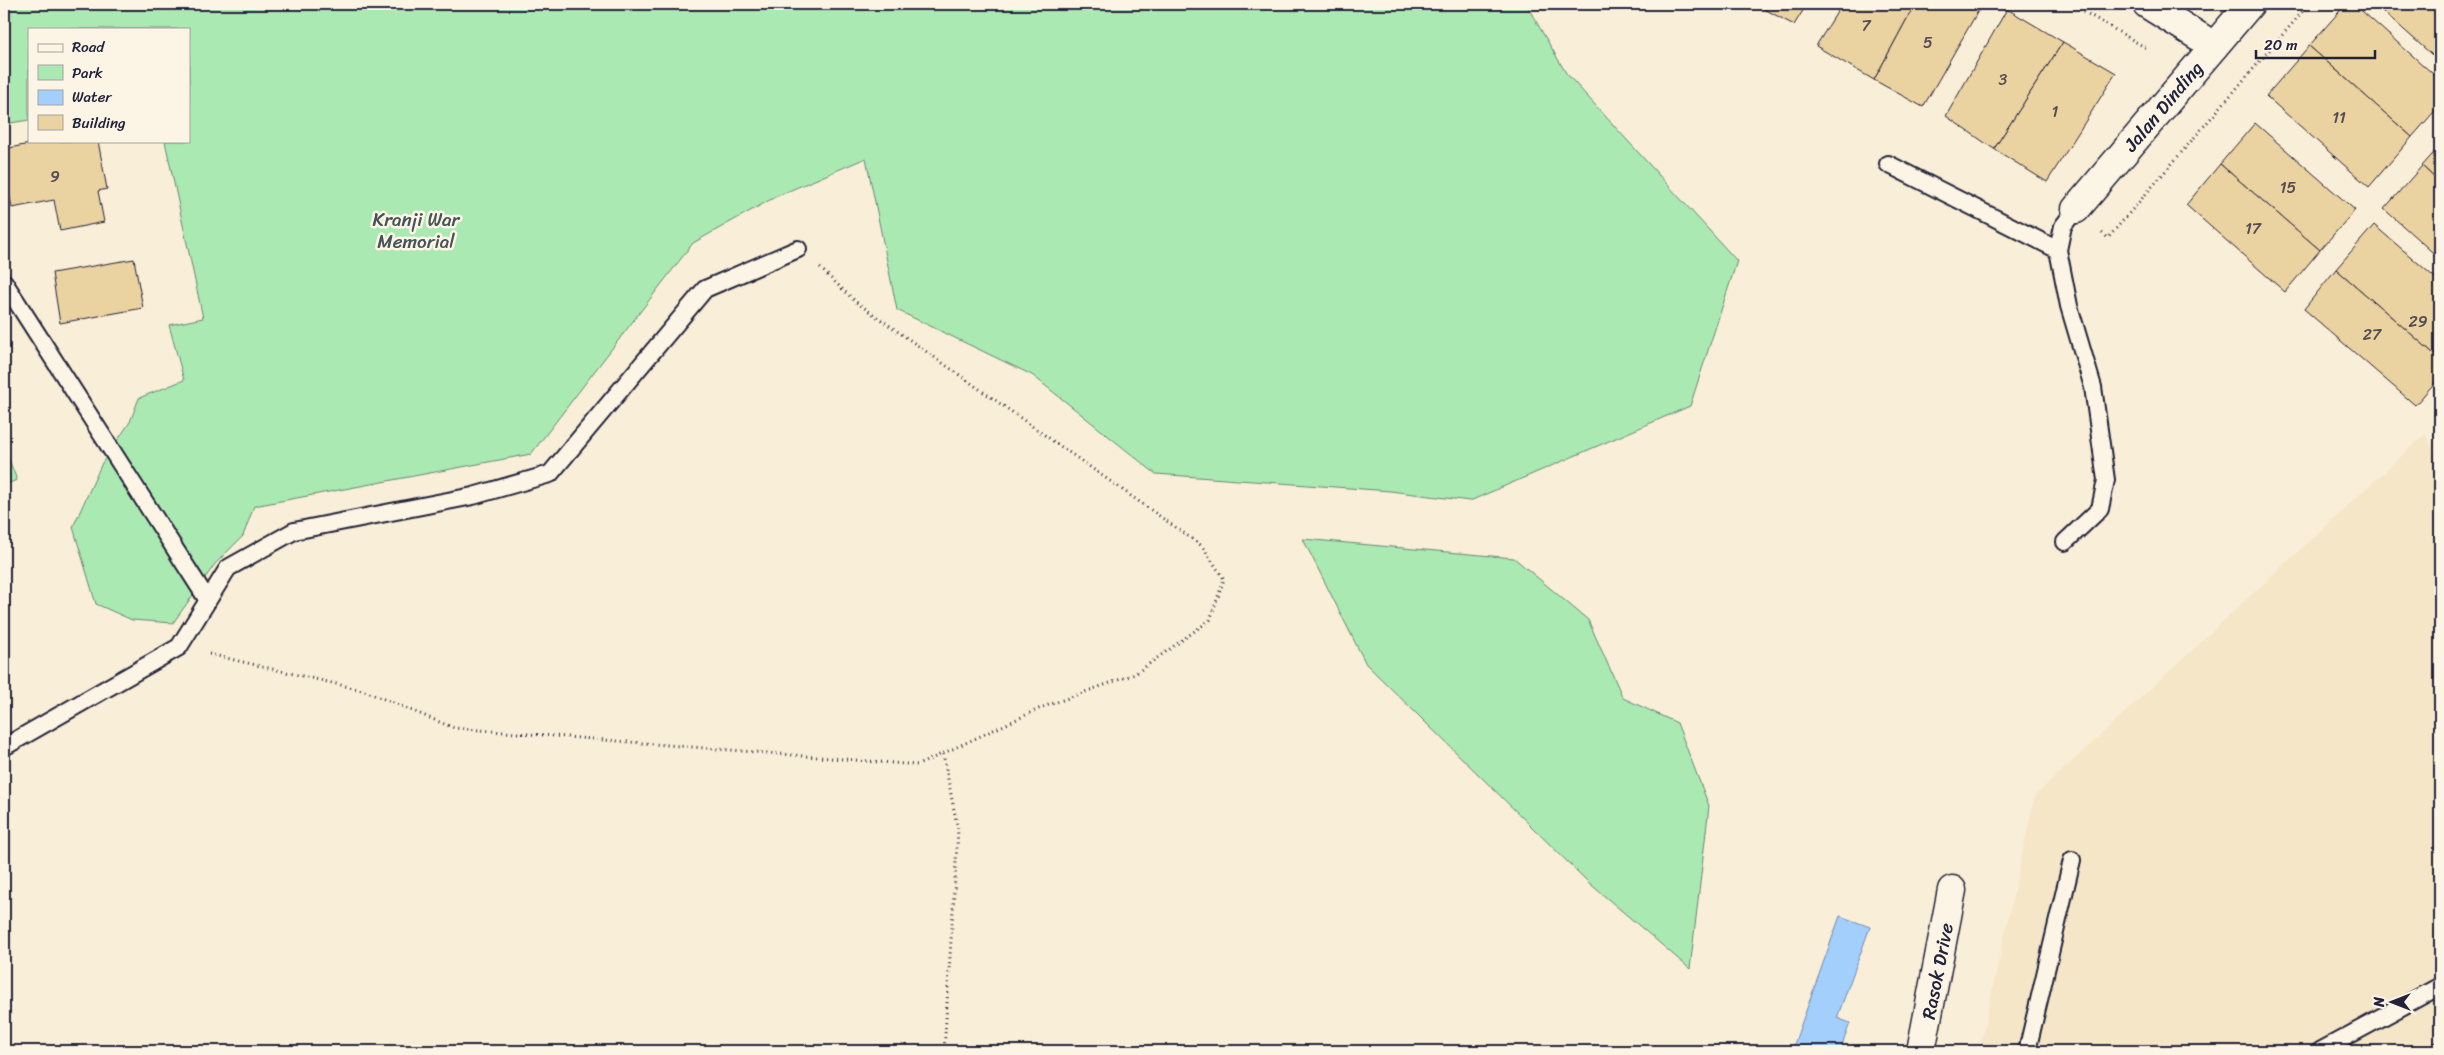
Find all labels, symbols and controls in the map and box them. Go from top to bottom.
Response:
house number: 7 [1861,11,1871,40]
legend [28,28,190,142]
house number: 5 [1923,28,1933,57]
scale bar [2256,28,2375,60]
text: 20 m [2264,32,2298,58]
text: Road [72,34,105,60]
street label: Jalan Dinding [2115,53,2212,160]
text: Park [72,60,103,86]
house number: 3 [1999,65,2008,94]
text: Water [72,84,112,110]
house number: 1 [2052,97,2059,126]
house number: 11 [2332,103,2346,132]
text: Building [72,110,126,136]
house number: 9 [50,162,60,191]
house number: 15 [2280,173,2297,202]
park label: Kranji War Memorial [373,203,461,258]
house number: 17 [2245,214,2262,243]
house number: 29 [2408,307,2428,336]
house number: 27 [2363,320,2382,349]
street label: Rasok Drive [1912,920,1963,1022]
north arrow [2366,978,2416,1028]
text: N [2367,997,2392,1008]

